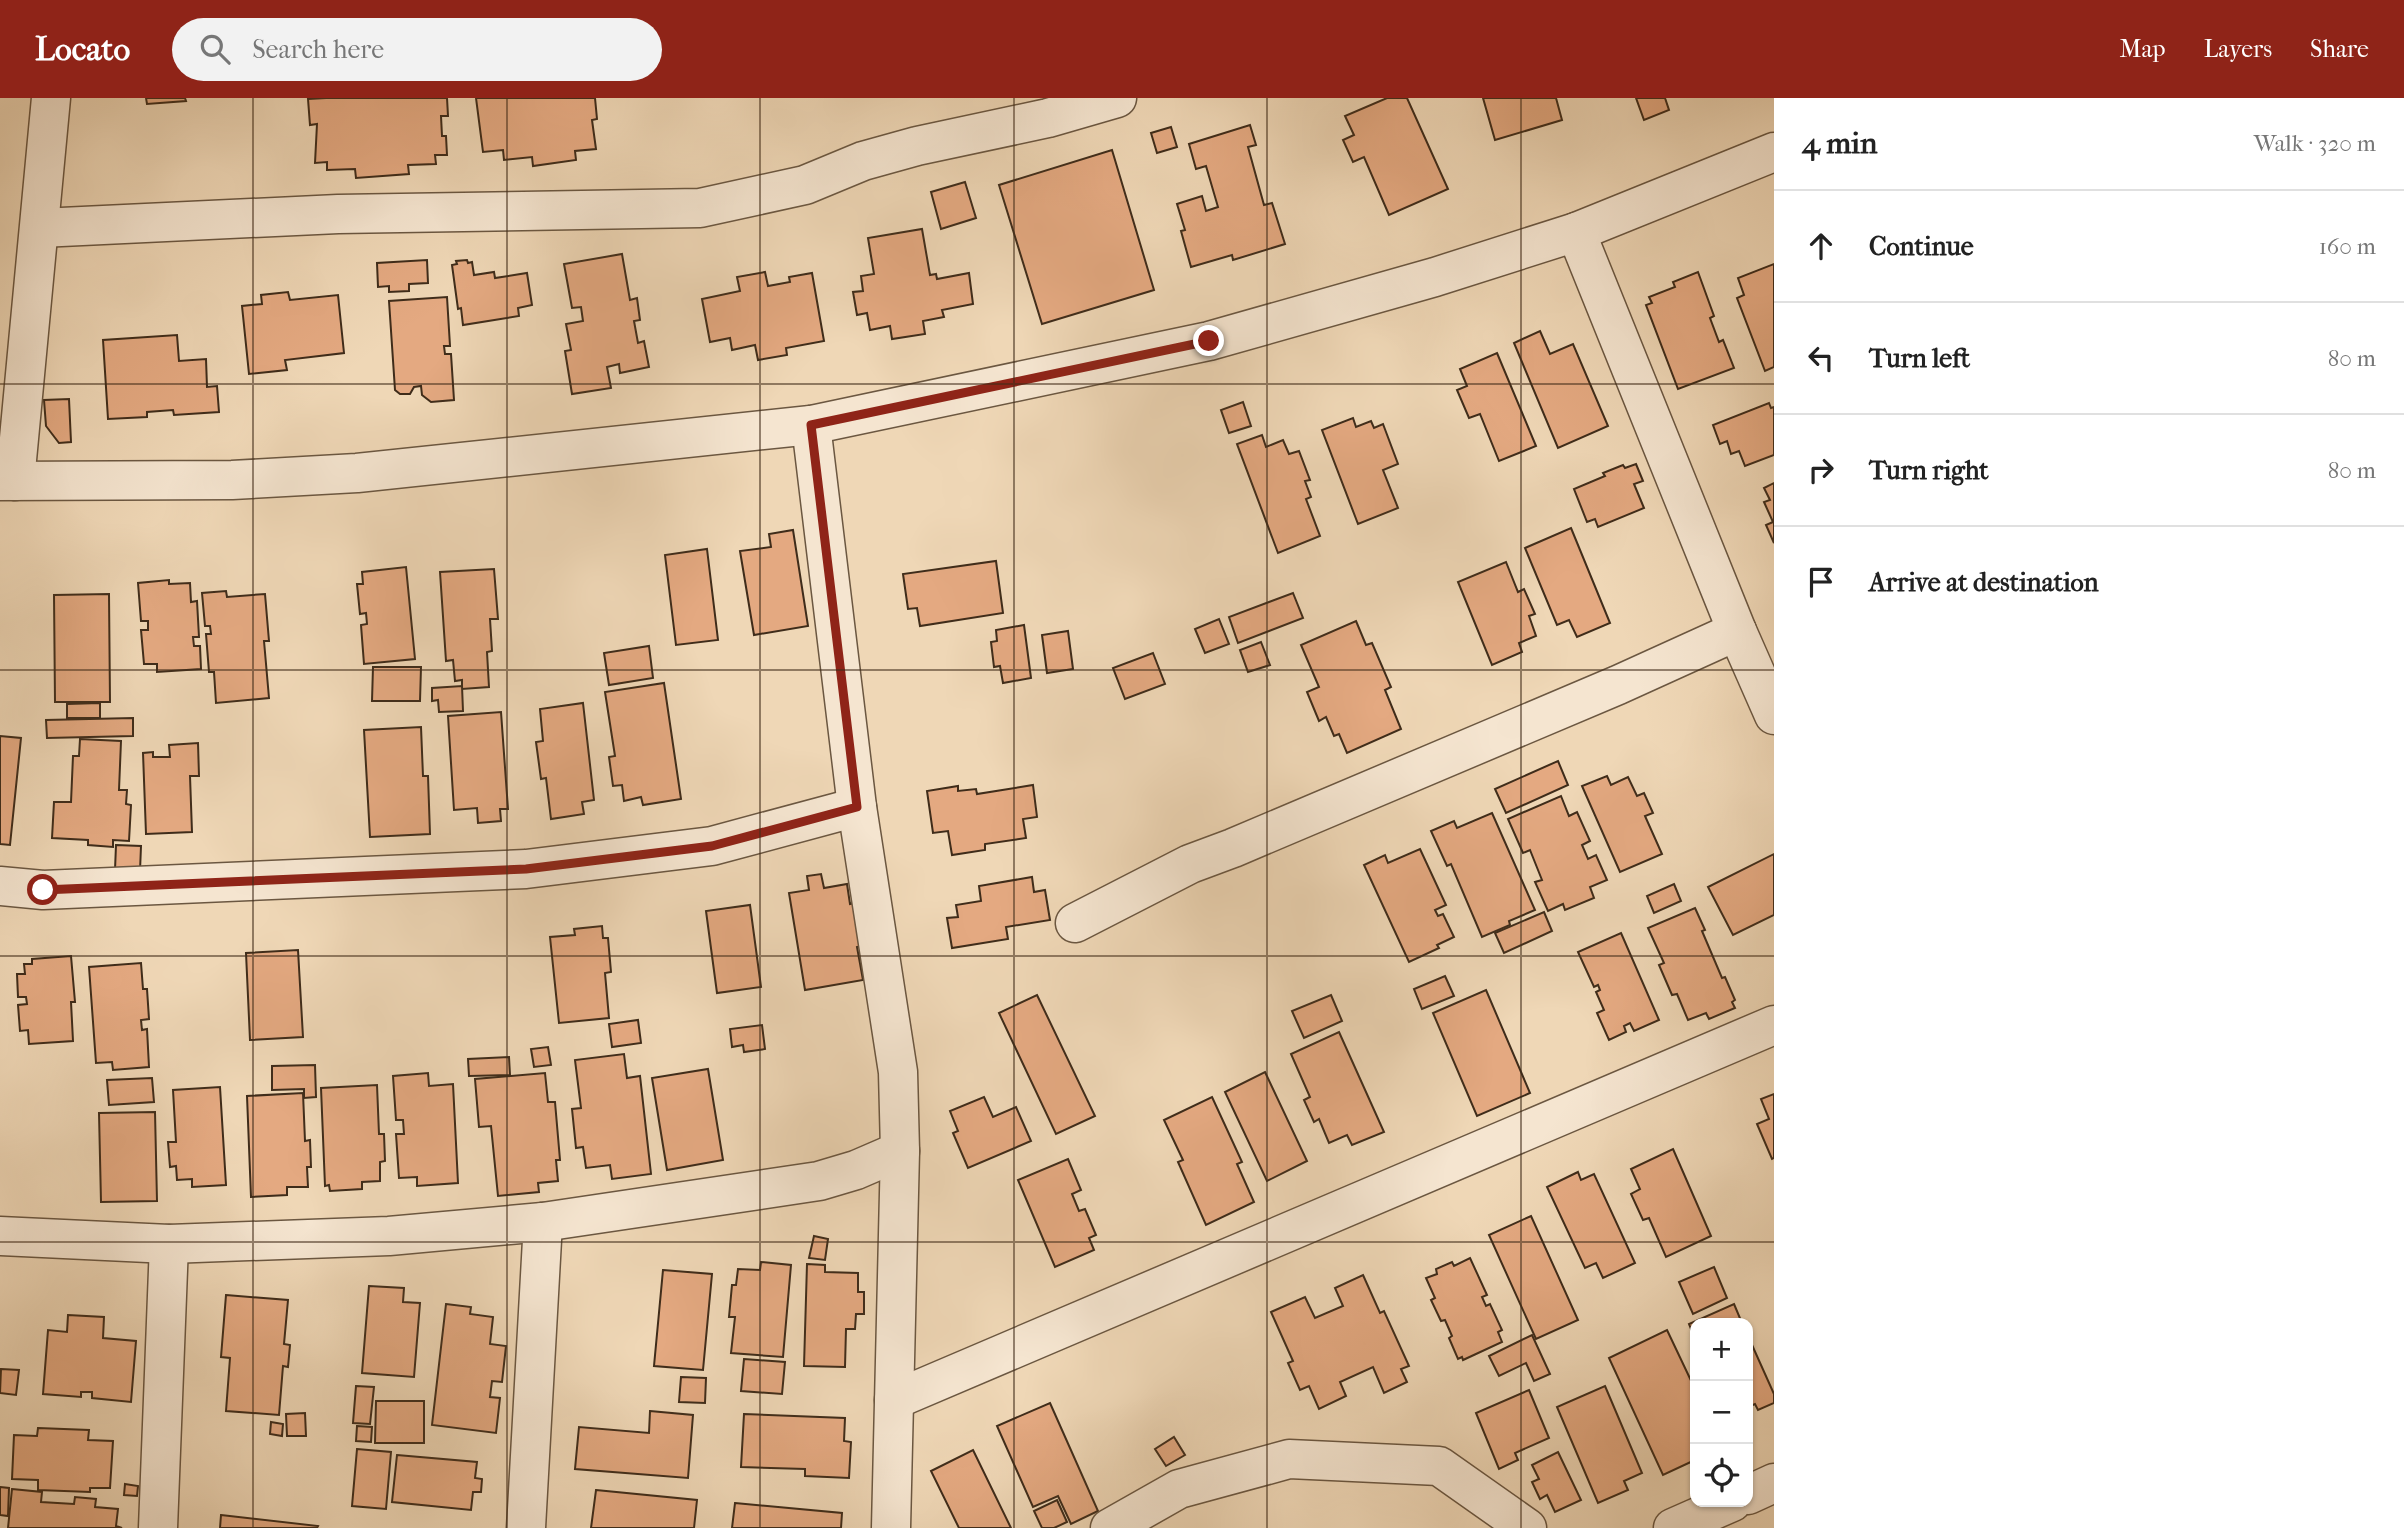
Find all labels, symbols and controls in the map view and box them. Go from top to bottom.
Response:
search box [172,18,662,81]
text: Locato [35,30,130,69]
icon: search [196,30,234,68]
text: Search here [252,34,384,65]
text: Map [2120,35,2166,63]
text: Layers [2204,35,2272,63]
text: Share [2310,35,2369,63]
text: 4 min [1802,126,1877,161]
text: Walk · 320 m [2254,130,2376,157]
icon: ahead [1802,227,1840,265]
text: Continue [1869,231,1974,262]
text: 160 m [2319,233,2376,260]
route end [1193,325,1224,356]
icon: left [1802,339,1840,377]
text: Turn left [1869,343,1970,374]
text: 80 m [2328,345,2376,372]
icon: right [1802,451,1840,489]
text: Turn right [1869,455,1989,486]
text: 80 m [2328,457,2376,484]
icon: arrive [1802,563,1840,601]
text: Arrive at destination [1869,567,2099,598]
route start [27,874,58,905]
map controls [1690,1318,1753,1507]
button: + [1690,1318,1753,1381]
button: − [1690,1381,1753,1444]
button: locate [1690,1444,1753,1507]

